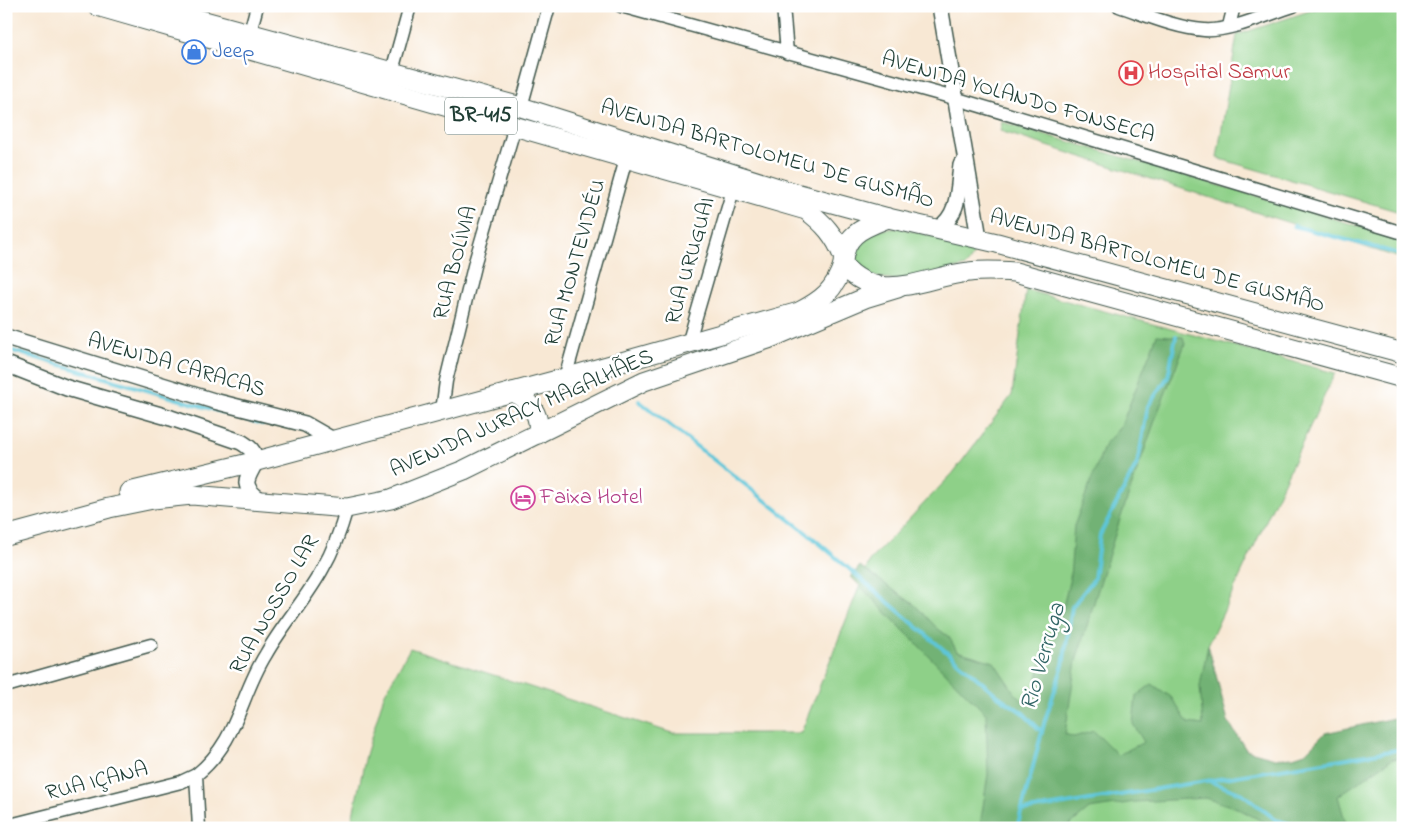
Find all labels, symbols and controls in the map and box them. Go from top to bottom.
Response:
place label: Jeep [212,36,254,68]
shop icon: Jeep [181,39,207,65]
street label: AVENIDA YOLANDO FONSECA [878,44,1158,152]
place label: Hospital Samur [1148,57,1290,89]
hospital icon: Hospital Samur [1118,60,1144,86]
street label: AVENIDA BARTOLOMEU DE GUSMÃO [596,92,938,218]
road number: BR-415 [445,98,517,134]
street label: RUA MONTEVIDÉU [537,176,615,350]
street label: RUA URUGUAI [657,193,725,329]
street label: RUA BOLÍVIA [425,202,487,324]
street label: AVENIDA BARTOLOMEU DE GUSMÃO [986,202,1328,322]
street label: AVENIDA CARACAS [83,325,269,407]
street label: AVENIDA JURACY MAGALHÃES [385,341,659,487]
place label: Faixa Hotel [539,482,643,514]
hotel icon: Faixa Hotel [510,485,536,511]
street label: RUA NOSSO LAR [222,529,328,681]
water label: Rio Verruga [1012,598,1076,715]
street label: RUA IÇANA [43,754,151,810]

